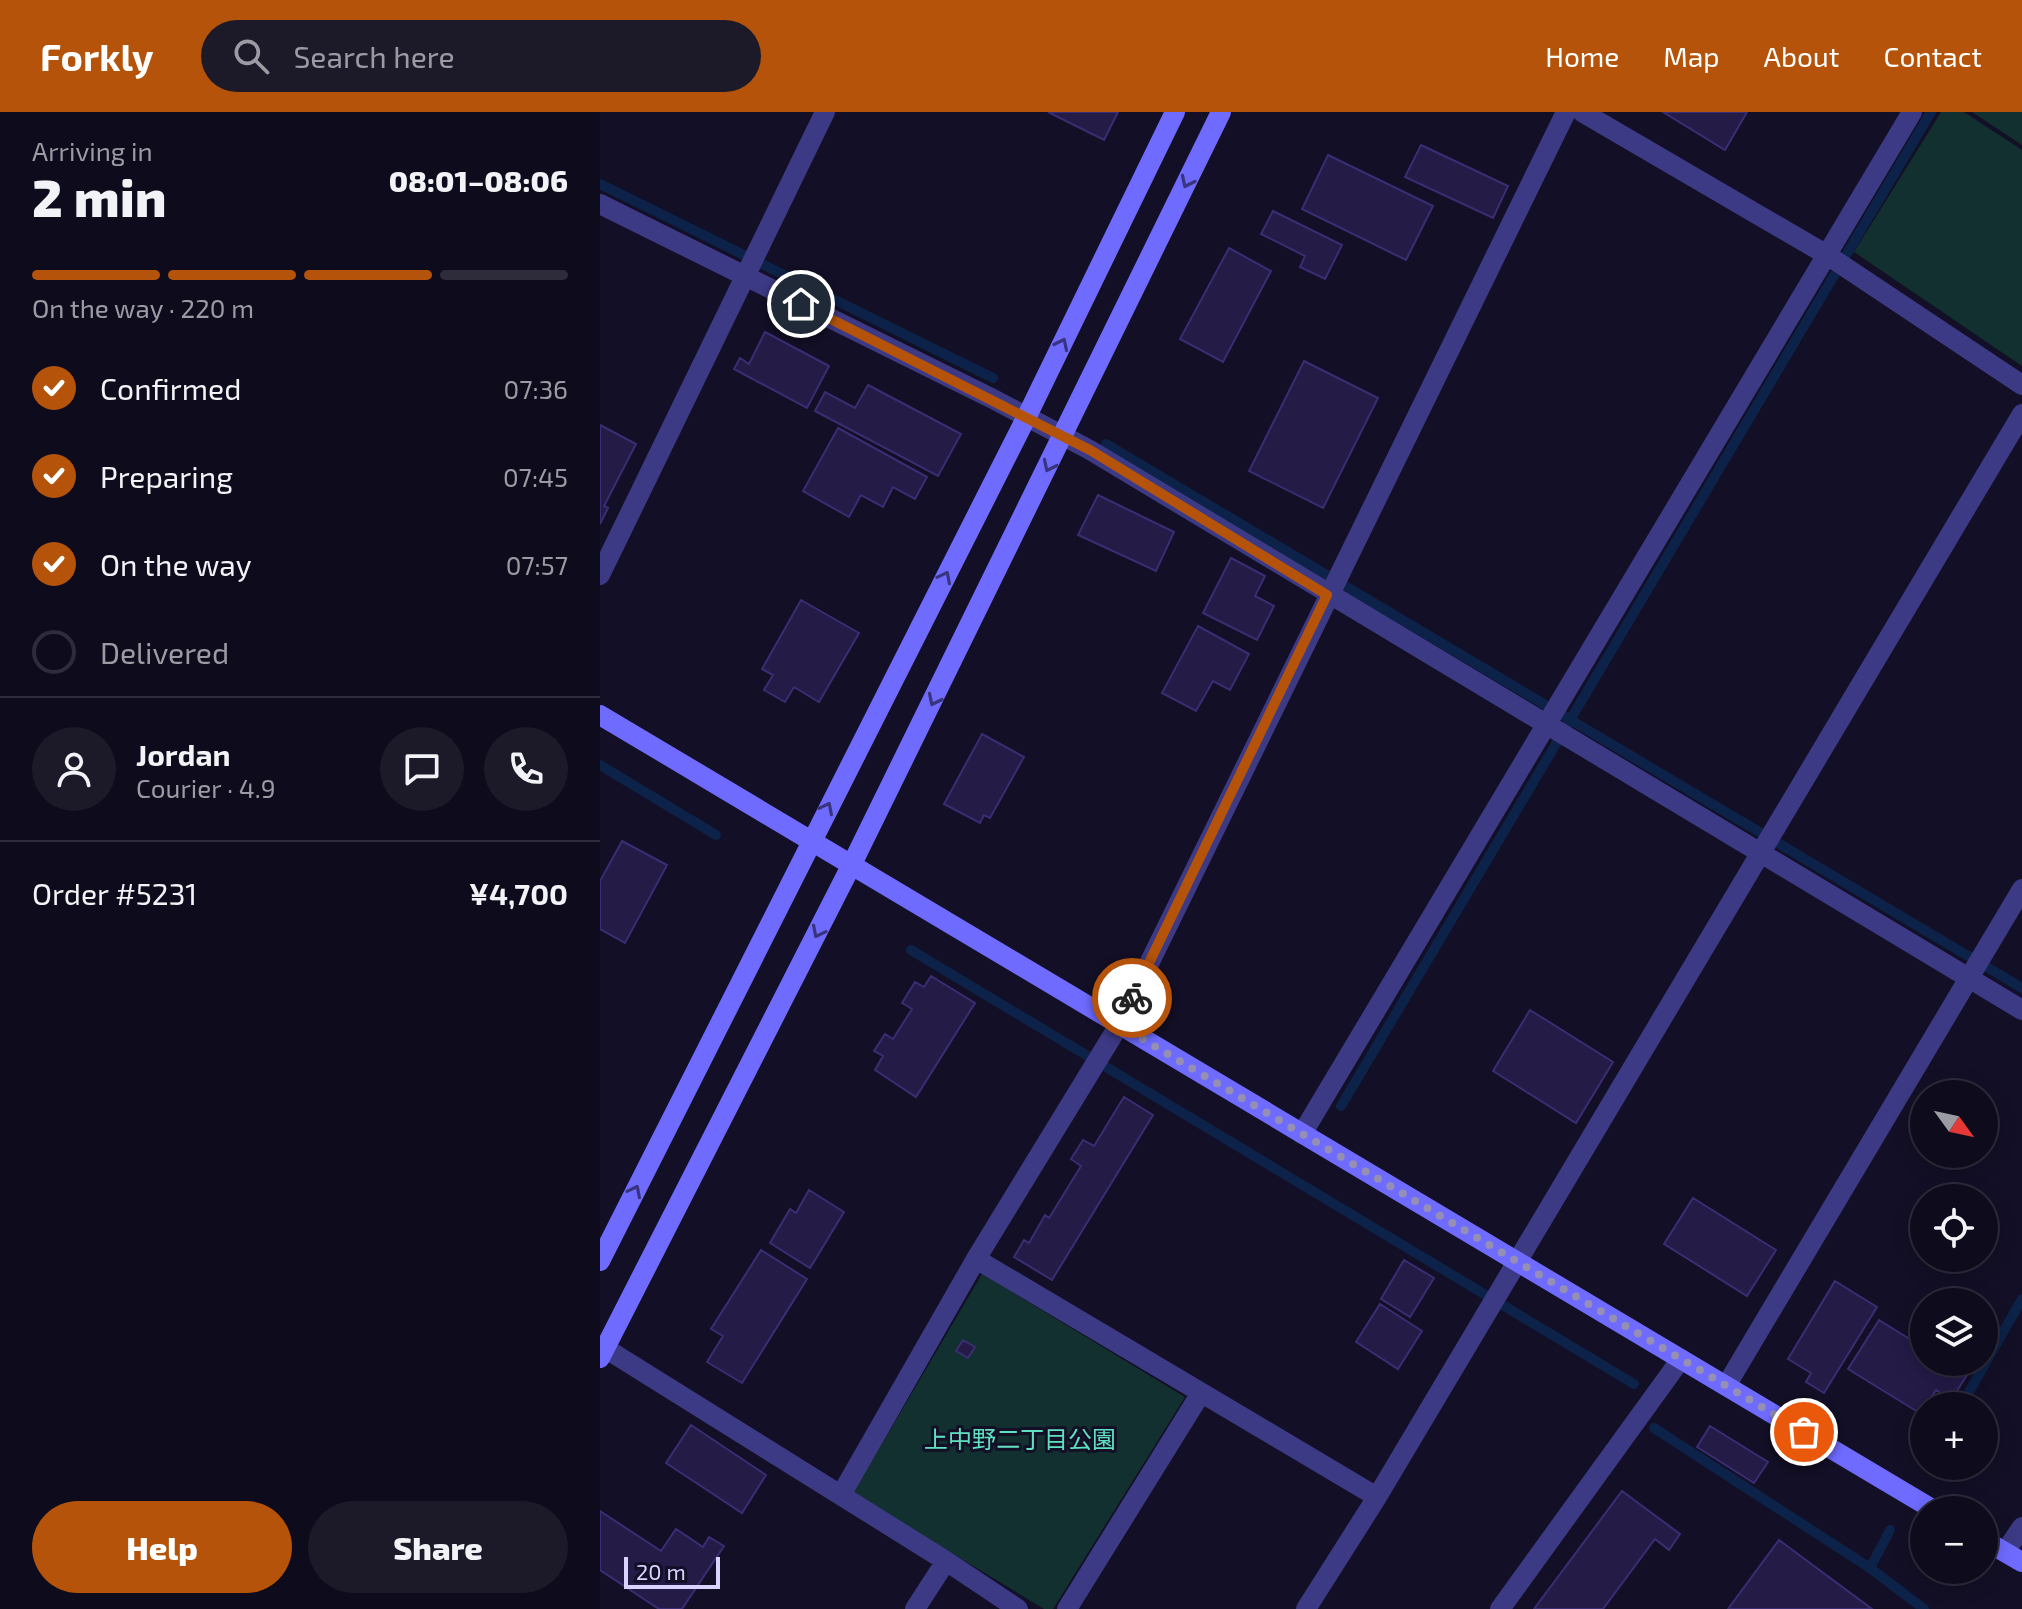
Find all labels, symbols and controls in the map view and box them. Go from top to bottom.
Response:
search box [201,20,761,92]
text: Forkly [40,33,153,79]
icon: search [229,34,273,78]
text: Search here [293,38,455,74]
text: Home [1545,39,1619,73]
text: Map [1663,39,1720,73]
text: About [1764,39,1839,73]
text: Contact [1883,39,1982,73]
text: Arriving in [32,135,153,166]
text: 08:01–08:06 [389,162,568,198]
text: 2 min [32,165,167,227]
one-way arrow [1181,174,1197,189]
pin [767,270,835,338]
icon: home [779,282,823,326]
text: On the way · 220 m [32,292,254,323]
one-way arrow [1052,338,1067,353]
icon: check [32,366,76,410]
text: Confirmed [100,370,241,406]
text: 07:36 [504,373,568,404]
icon: check [32,454,76,498]
text: Preparing [100,458,233,494]
one-way arrow [1043,458,1058,473]
text: 07:45 [503,461,568,492]
icon: check [32,542,76,586]
text: On the way [100,546,252,582]
text: 07:57 [506,549,568,580]
one-way arrow [935,570,950,585]
text: Delivered [100,634,229,670]
one-way arrow [928,691,943,706]
button: person [32,727,116,811]
button: chat [380,727,464,811]
button: phone [484,727,568,811]
text: Jordan [136,736,231,772]
text: Courier · 4.9 [136,772,276,803]
one-way arrow [817,802,832,817]
text: Order #5231 [32,875,197,911]
text: ¥4,700 [469,875,568,911]
one-way arrow [812,924,827,939]
courier [1092,958,1172,1038]
icon: bike [1110,976,1154,1020]
north arrow [1910,1080,1998,1168]
map controls [1910,1080,1998,1584]
one-way arrow [625,1184,641,1199]
button: locate [1910,1184,1998,1272]
button: layers [1910,1288,1998,1376]
button: + [1910,1392,1998,1480]
pin [1770,1398,1838,1466]
icon: bag [1782,1410,1826,1454]
park label: 上中野二丁目公園 [924,1424,1116,1453]
button: − [1910,1496,1998,1584]
button: Help [32,1501,292,1593]
button: Share [308,1501,568,1593]
scale bar [624,1553,720,1589]
text: 20 m [636,1558,686,1584]

